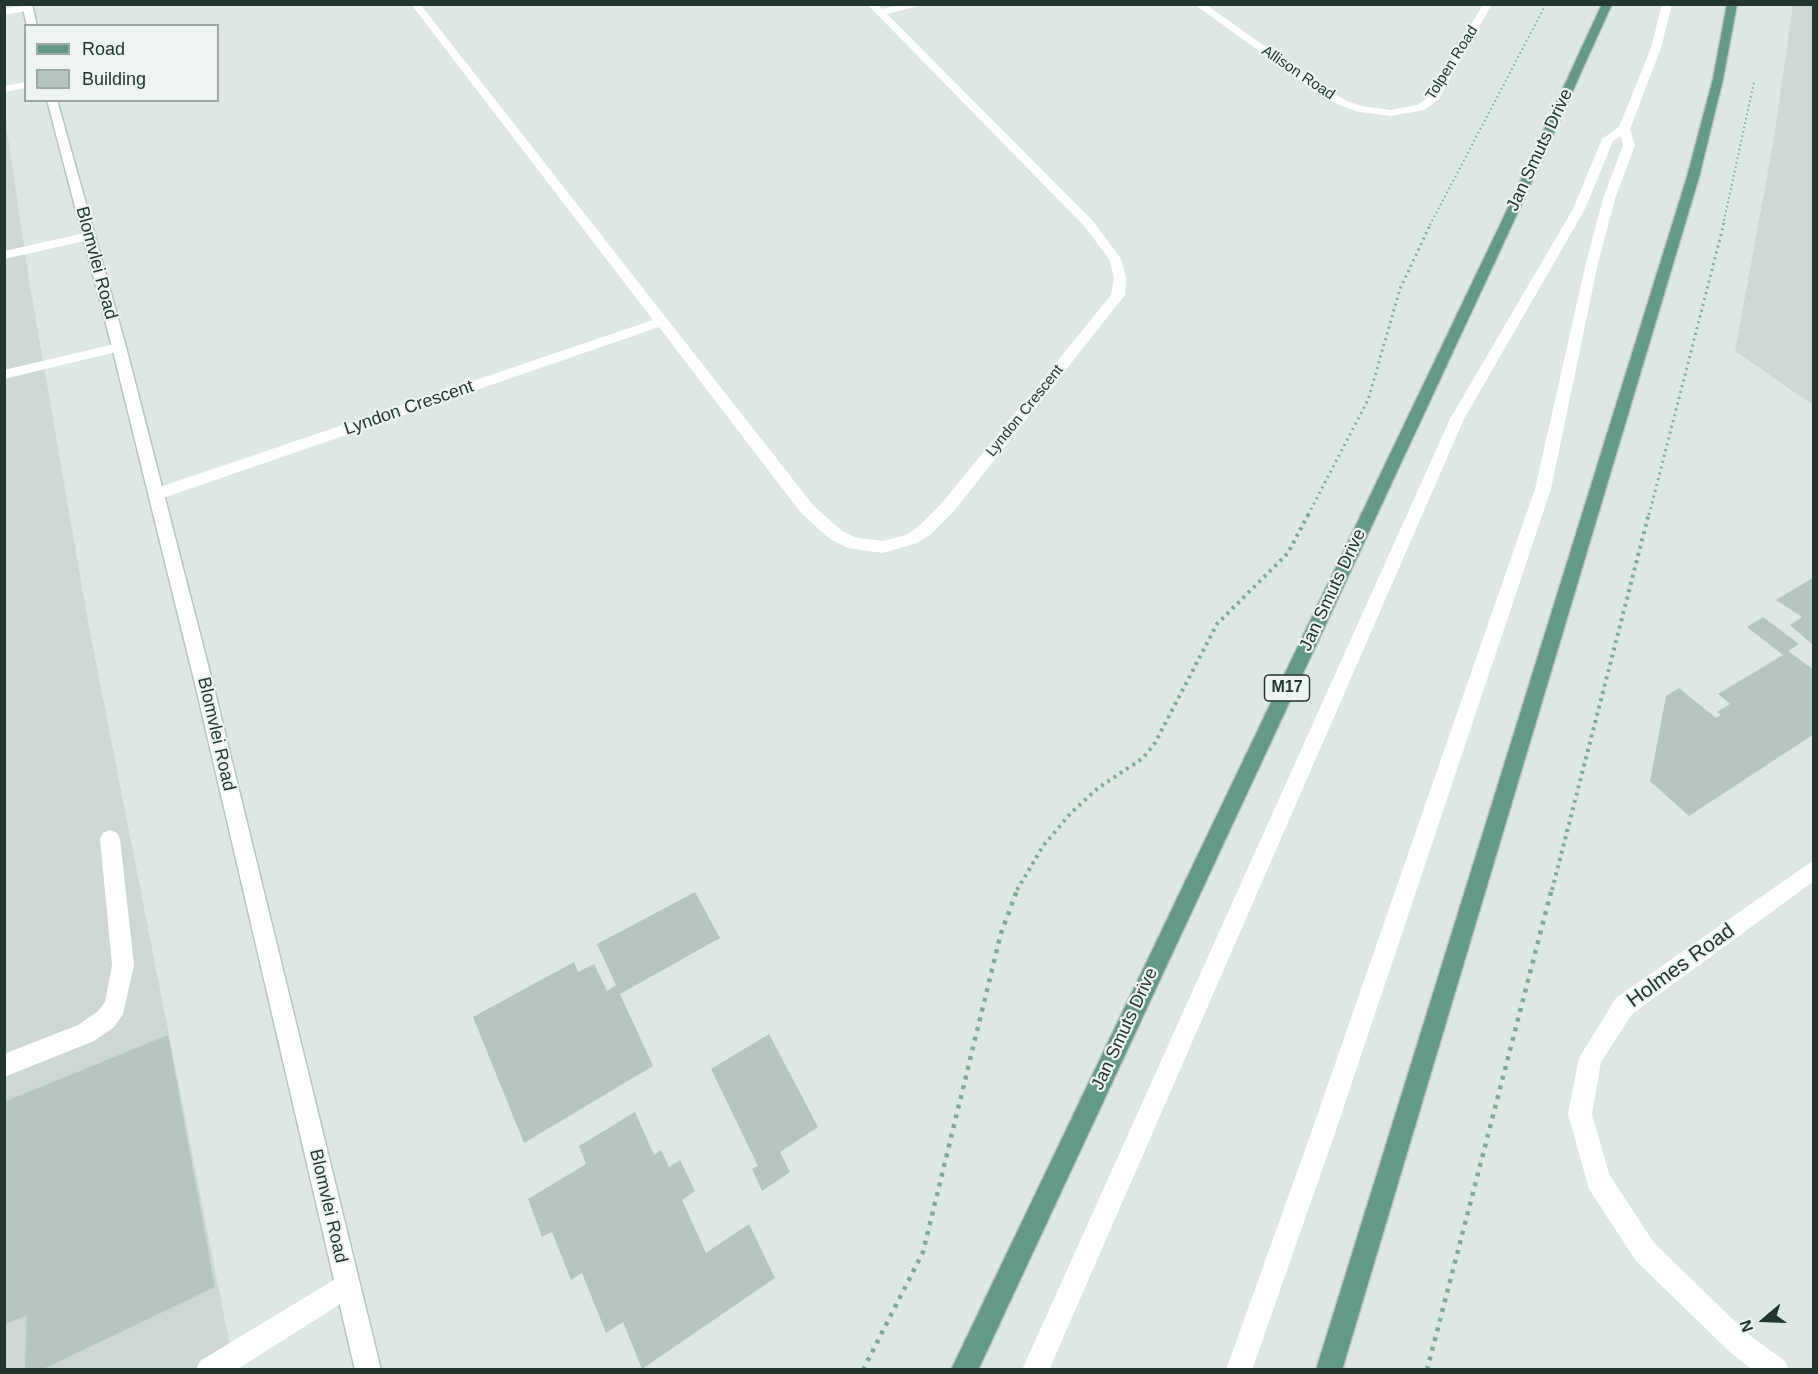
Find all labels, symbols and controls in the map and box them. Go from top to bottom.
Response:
street label: Tolpen Road [1422,23,1482,103]
legend [24,24,219,102]
text: Road [82,39,125,59]
street label: Allison Road [1258,42,1338,104]
text: Building [82,69,146,89]
street label: Jan Smuts Drive [1502,86,1578,214]
street label: Blomvlei Road [71,204,121,322]
street label: Lyndon Crescent [982,361,1068,461]
street label: Lyndon Crescent [341,376,477,440]
street label: Jan Smuts Drive [1295,526,1371,654]
street label: Blomvlei Road [192,675,240,793]
road number: M17 [1264,675,1310,701]
street label: Holmes Road [1622,918,1740,1014]
street label: Jan Smuts Drive [1087,965,1163,1093]
street label: Blomvlei Road [304,1147,352,1265]
north arrow [1734,1290,1794,1350]
text: N [1737,1318,1756,1334]

